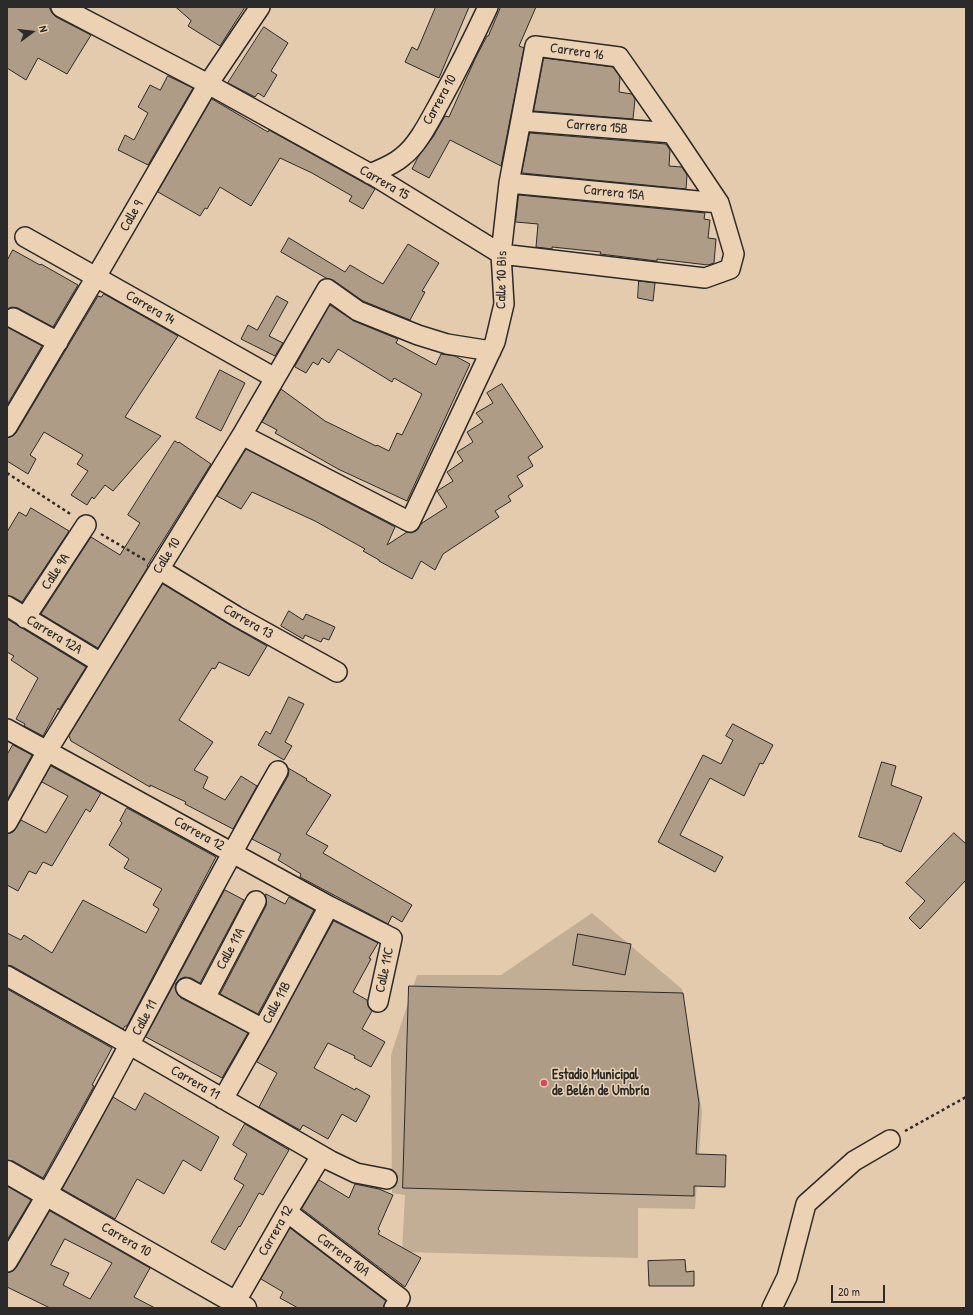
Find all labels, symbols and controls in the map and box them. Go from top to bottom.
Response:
north arrow [12,12,52,52]
text: N [36,24,51,34]
street label: Carrera 16 [549,40,605,64]
street label: Carrera 10 [419,72,461,128]
street label: Carrera 15B [566,116,628,138]
street label: Carrera 15 [356,162,412,204]
street label: Carrera 15A [583,181,645,205]
street label: Calle 9 [116,197,148,235]
street label: Calle 10 Bis [493,251,511,309]
street label: Carrera 14 [122,287,178,329]
street label: Calle 10 [149,535,185,577]
street label: Calle 9A [38,551,74,593]
street label: Carrera 13 [220,601,276,643]
street label: Carrera 12A [23,612,85,658]
street label: Carrera 12 [171,813,227,855]
street label: Calle 11A [213,925,249,973]
street label: Calle 11C [372,946,398,994]
street label: Calle 11B [259,979,295,1027]
street label: Calle 11 [129,997,161,1039]
street label: Carrera 11 [168,1062,222,1104]
place label: Estadio Municipal de Belén de Umbría [552,1067,649,1100]
marker: Estadio Municipal de Belén de Umbría [539,1078,549,1088]
street label: Carrera 12 [255,1203,297,1259]
street label: Carrera 10 [98,1219,154,1261]
street label: Carrera 10A [313,1230,373,1280]
scale bar [833,1277,887,1303]
text: 20 m [838,1283,860,1300]

